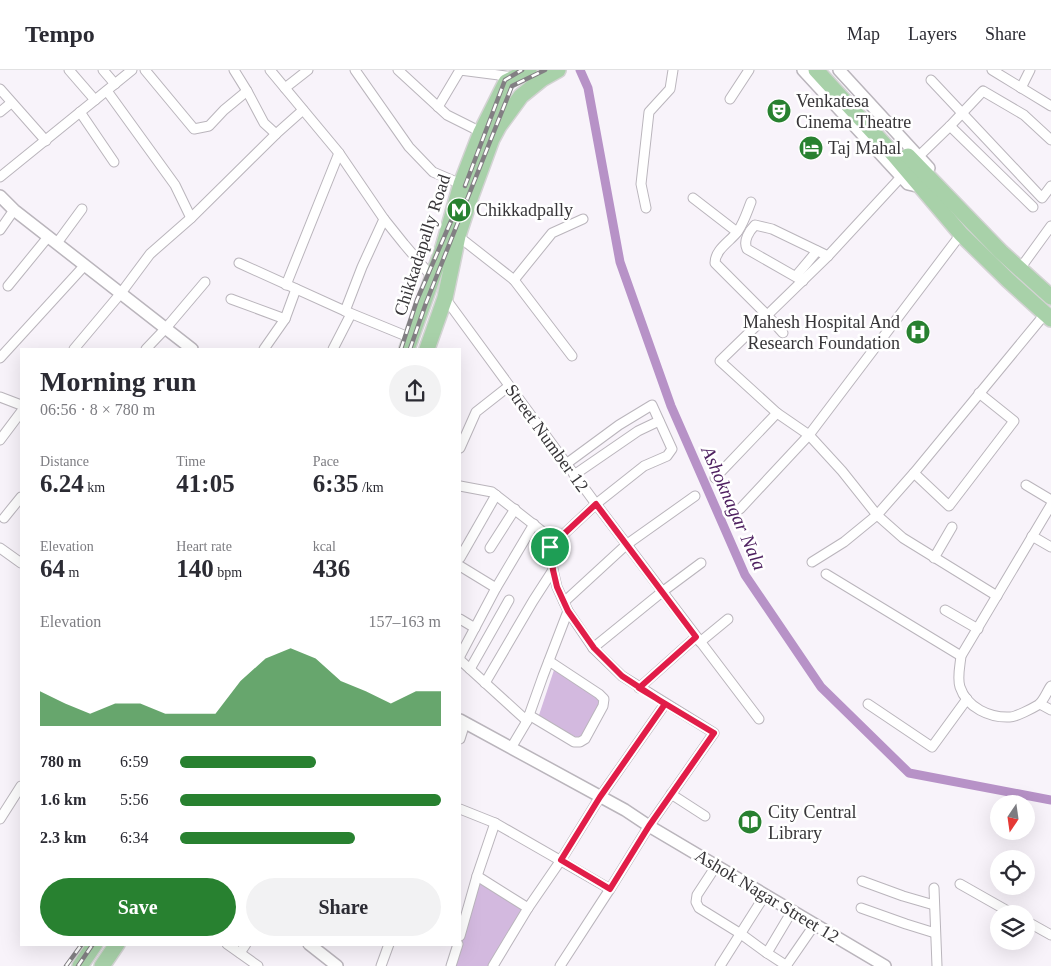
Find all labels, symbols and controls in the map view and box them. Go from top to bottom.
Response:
text: Tempo [25,21,95,47]
text: Map [847,24,880,44]
text: Layers [908,24,957,44]
text: Share [985,24,1026,44]
place label: Venkatesa Cinema Theatre [796,91,911,132]
theatre icon: Venkatesa Cinema Theatre [766,98,792,124]
hotel icon: Taj Mahal [798,135,824,161]
place label: Taj Mahal [828,138,901,158]
street label: Chikkadapally Road [390,172,454,318]
metro station icon: Chikkadpally [446,197,472,223]
place label: Chikkadpally [476,200,573,220]
place label: Mahesh Hospital And Research Foundation [743,312,900,353]
hospital icon: Mahesh Hospital And Research Foundation [905,319,931,345]
button: share [389,365,441,417]
text: Morning run [40,366,196,397]
street label: Street Number 12 [501,380,593,496]
text: 06:56 · 8 × 780 m [40,401,155,418]
water label: Ashoknagar Nala [696,441,771,573]
text: Distance [40,454,89,469]
text: Time [176,454,205,469]
text: Pace [313,454,339,469]
text: 6.24 [40,470,84,497]
text: 41:05 [176,470,235,497]
text: 6:35 [313,470,358,497]
text: km [84,480,105,495]
text: /km [358,480,384,495]
pin [529,526,571,568]
icon: arrive [536,533,564,561]
text: Elevation [40,539,94,554]
text: Heart rate [176,539,232,554]
text: kcal [313,539,336,554]
text: 64 [40,555,65,582]
text: 140 [176,555,214,582]
text: 436 [313,555,350,582]
text: m [65,565,79,580]
text: bpm [214,565,242,580]
text: Elevation [40,613,101,630]
text: 157–163 m [369,613,441,630]
text: 780 m [40,753,81,770]
text: 6:59 [120,753,148,770]
text: 1.6 km [40,791,86,808]
text: 5:56 [120,791,148,808]
north arrow [990,795,1035,840]
map controls [990,795,1035,950]
place label: City Central Library [768,802,857,843]
library icon: City Central Library [737,809,763,835]
text: 2.3 km [40,829,86,846]
text: 6:34 [120,829,148,846]
street label: Ashok Nagar Street 12 [691,845,843,947]
button: locate [990,850,1035,895]
button: Save [40,878,236,936]
button: Share [246,878,441,936]
button: layers [990,905,1035,950]

